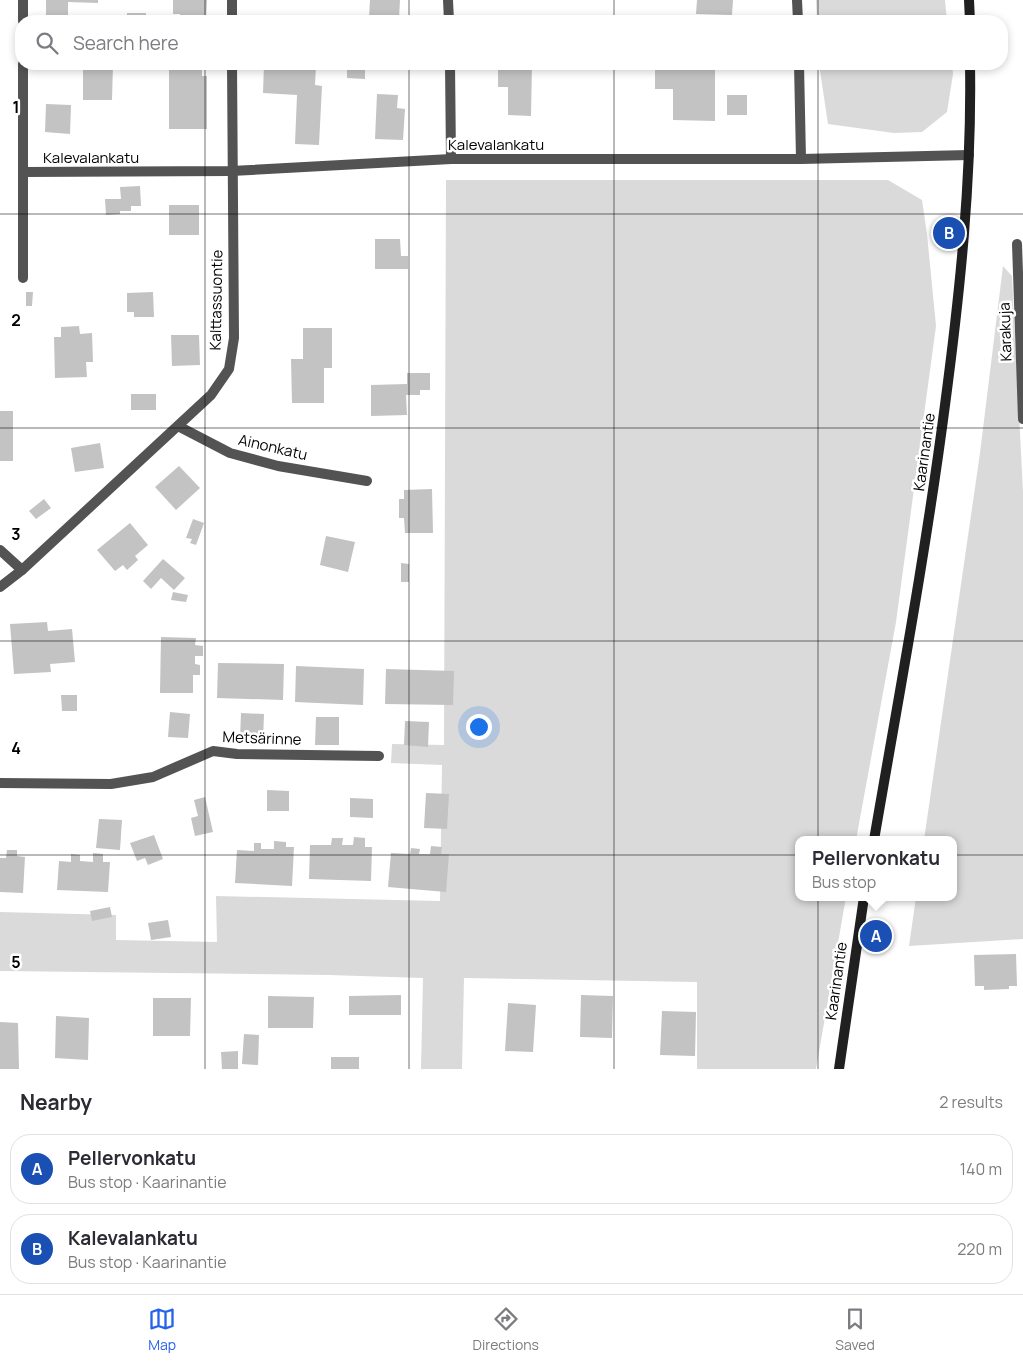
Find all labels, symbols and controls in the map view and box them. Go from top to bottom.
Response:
search box [15,15,1008,70]
icon: search [33,29,61,57]
text: Search here [73,30,179,56]
text: 1 [12,96,20,118]
street label: Kalevalankatu [448,134,544,155]
street label: Kalevalankatu [43,147,139,168]
pin: B [933,214,965,252]
street label: Kalttassuontie [205,249,227,351]
street label: Karakuja [993,302,1017,362]
text: 2 [11,309,21,331]
street label: Kaarinantie [908,411,940,493]
street label: Ainonkatu [236,429,310,465]
text: 3 [11,523,21,545]
your location [466,714,492,740]
street label: Metsärinne [222,726,302,750]
text: 4 [11,737,21,759]
popup [795,836,957,901]
text: Pellervonkatu [812,845,940,871]
text: Bus stop [812,871,876,893]
pin: A [860,917,892,955]
street label: Kaarinantie [820,940,852,1022]
text: 5 [11,951,21,973]
text: Nearby [20,1088,92,1116]
text: 2 results [939,1091,1003,1113]
text: Pellervonkatu [68,1145,196,1171]
text: A [32,1158,42,1180]
text: 140 m [960,1158,1002,1180]
text: Bus stop · Kaarinantie [68,1171,227,1193]
text: Kalevalankatu [68,1225,198,1251]
text: B [32,1238,42,1260]
text: 220 m [957,1238,1002,1260]
text: Bus stop · Kaarinantie [68,1251,227,1273]
tab: Map [148,1305,176,1354]
tab: Directions [473,1305,539,1354]
tab: Saved [835,1305,875,1354]

